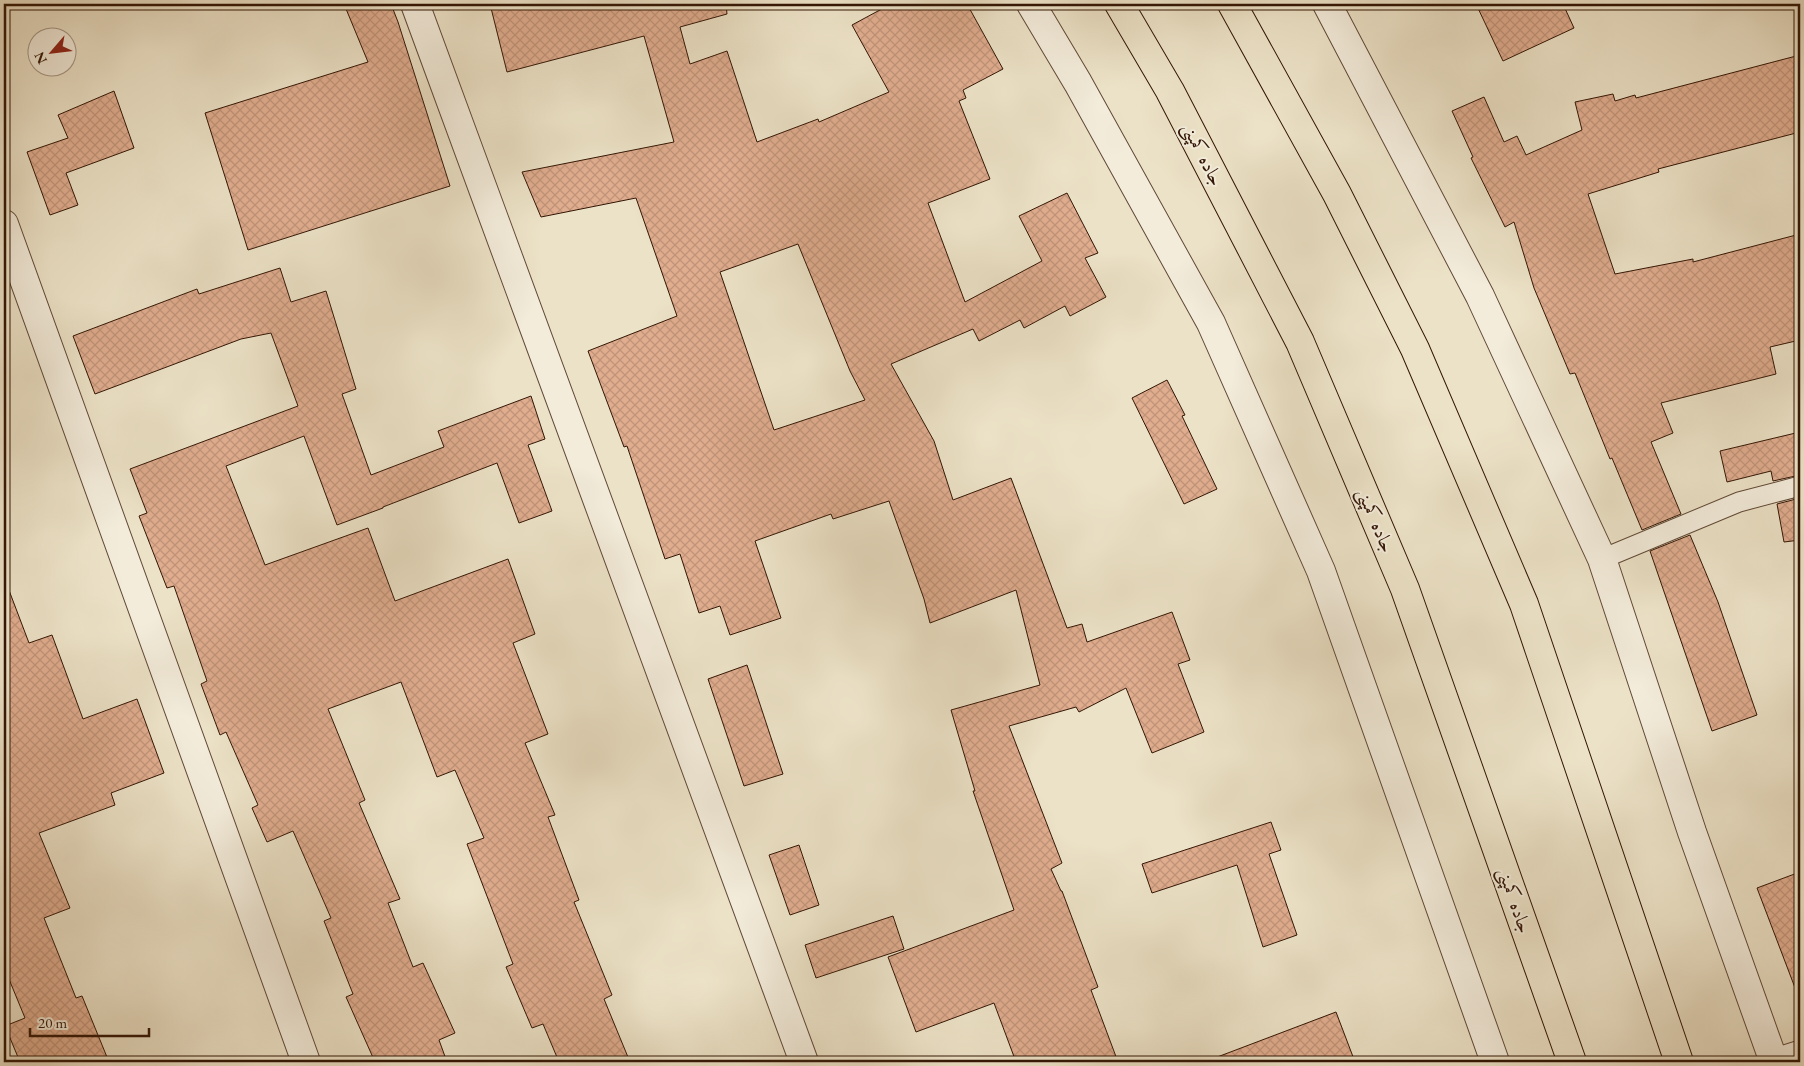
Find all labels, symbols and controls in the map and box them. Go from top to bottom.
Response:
north arrow [28,28,78,78]
text: N [30,48,51,67]
street label: جاده کمپنی [1176,118,1230,190]
street label: جاده کمپنی [1350,484,1401,557]
street label: جاده کمپنی [1491,864,1538,937]
scale bar [30,1006,149,1038]
text: 20 m [38,1013,67,1032]

